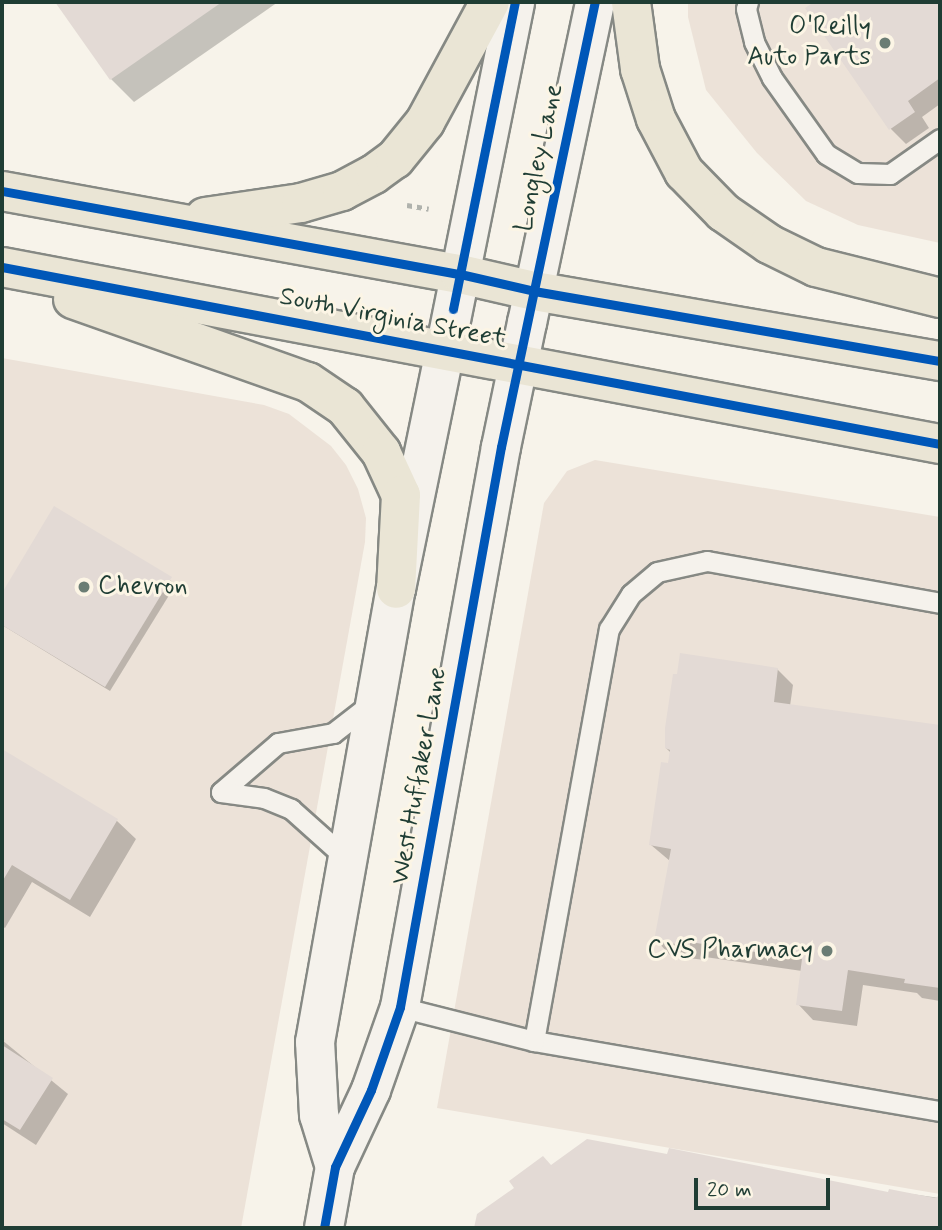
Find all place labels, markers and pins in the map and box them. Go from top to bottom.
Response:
place label: O'Reilly Auto Parts [752,12,871,74]
marker: O'Reilly Auto Parts [877,35,893,51]
place label: Chevron [98,571,188,603]
marker: Chevron [76,579,92,595]
place label: CVS Pharmacy [647,935,813,967]
marker: CVS Pharmacy [819,943,835,959]

